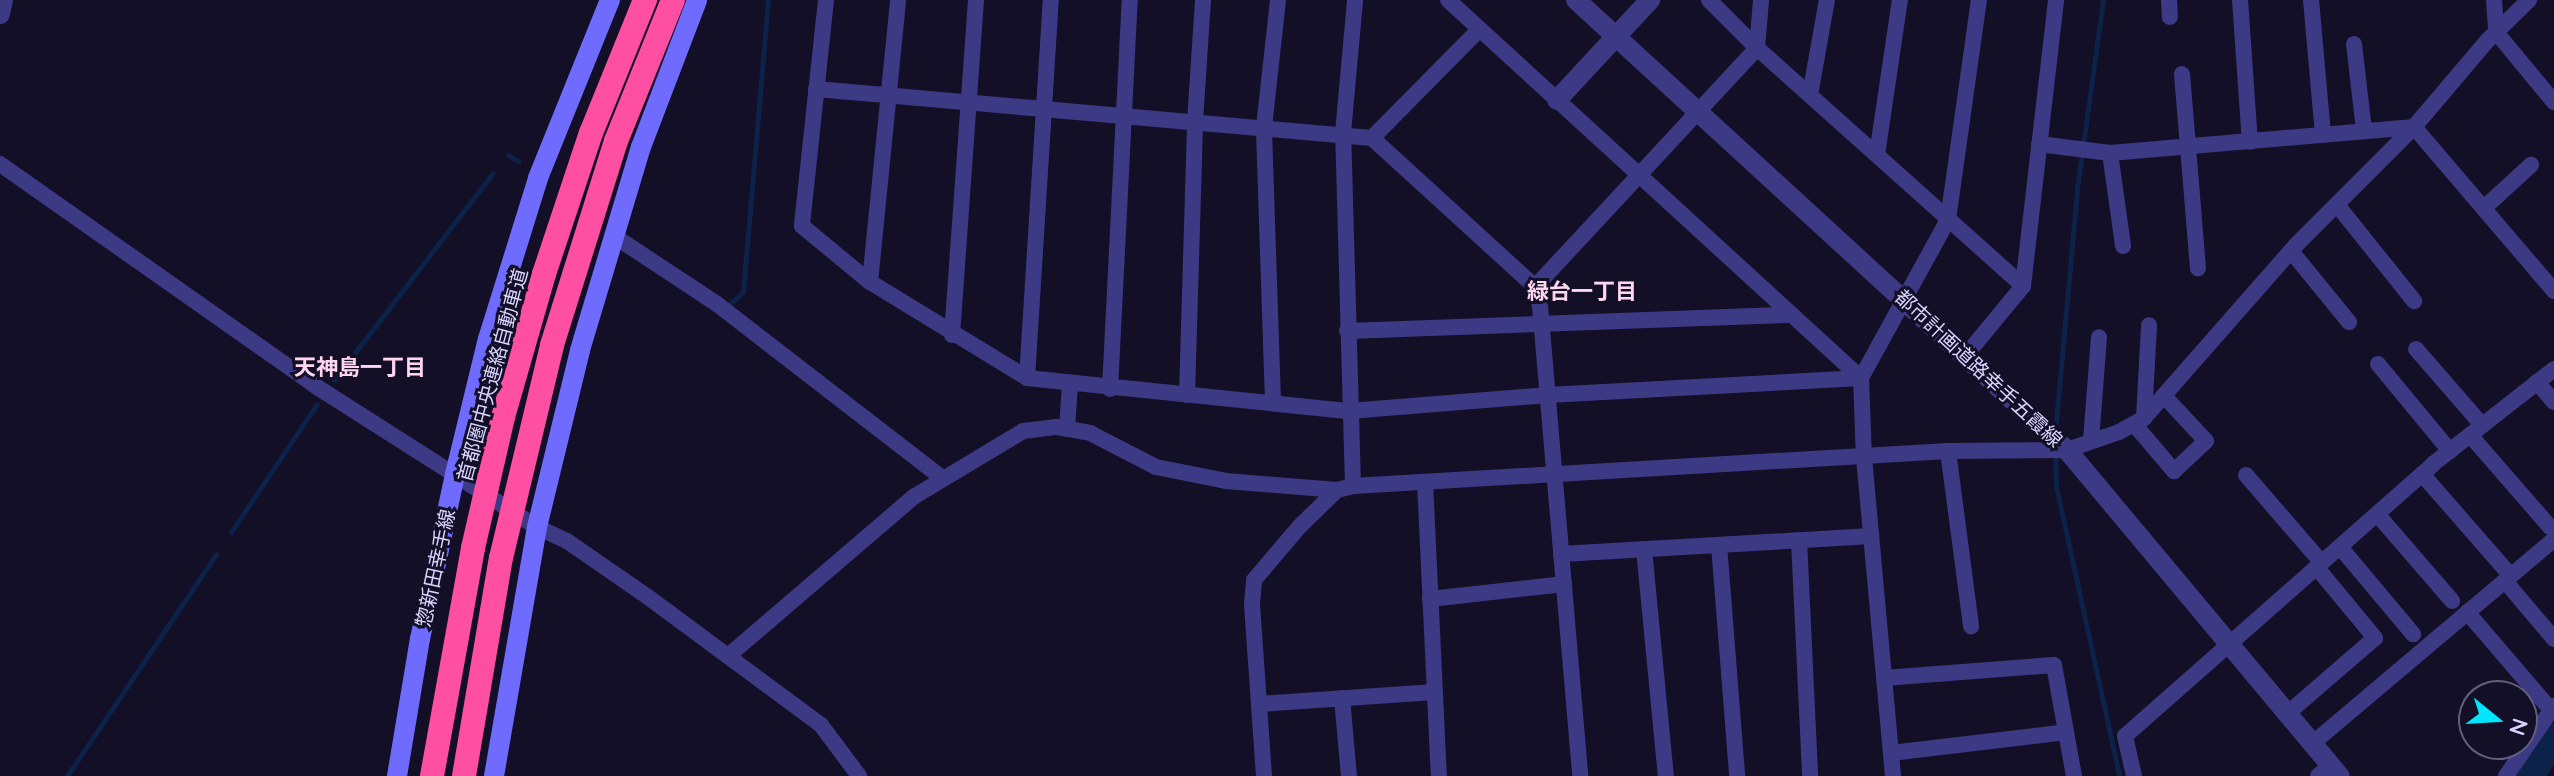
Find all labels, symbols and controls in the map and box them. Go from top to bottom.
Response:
street label: 首都圏中央連絡自動車道 [452,266,532,484]
district label: 緑台一丁目 [1527,279,1637,305]
street label: 都市計画道路幸手五霞線 [1890,284,2068,452]
district label: 天神島一丁目 [294,355,426,381]
street label: 惣新田幸手線 [411,507,459,629]
north arrow [2458,680,2538,760]
text: N [2503,715,2535,739]

